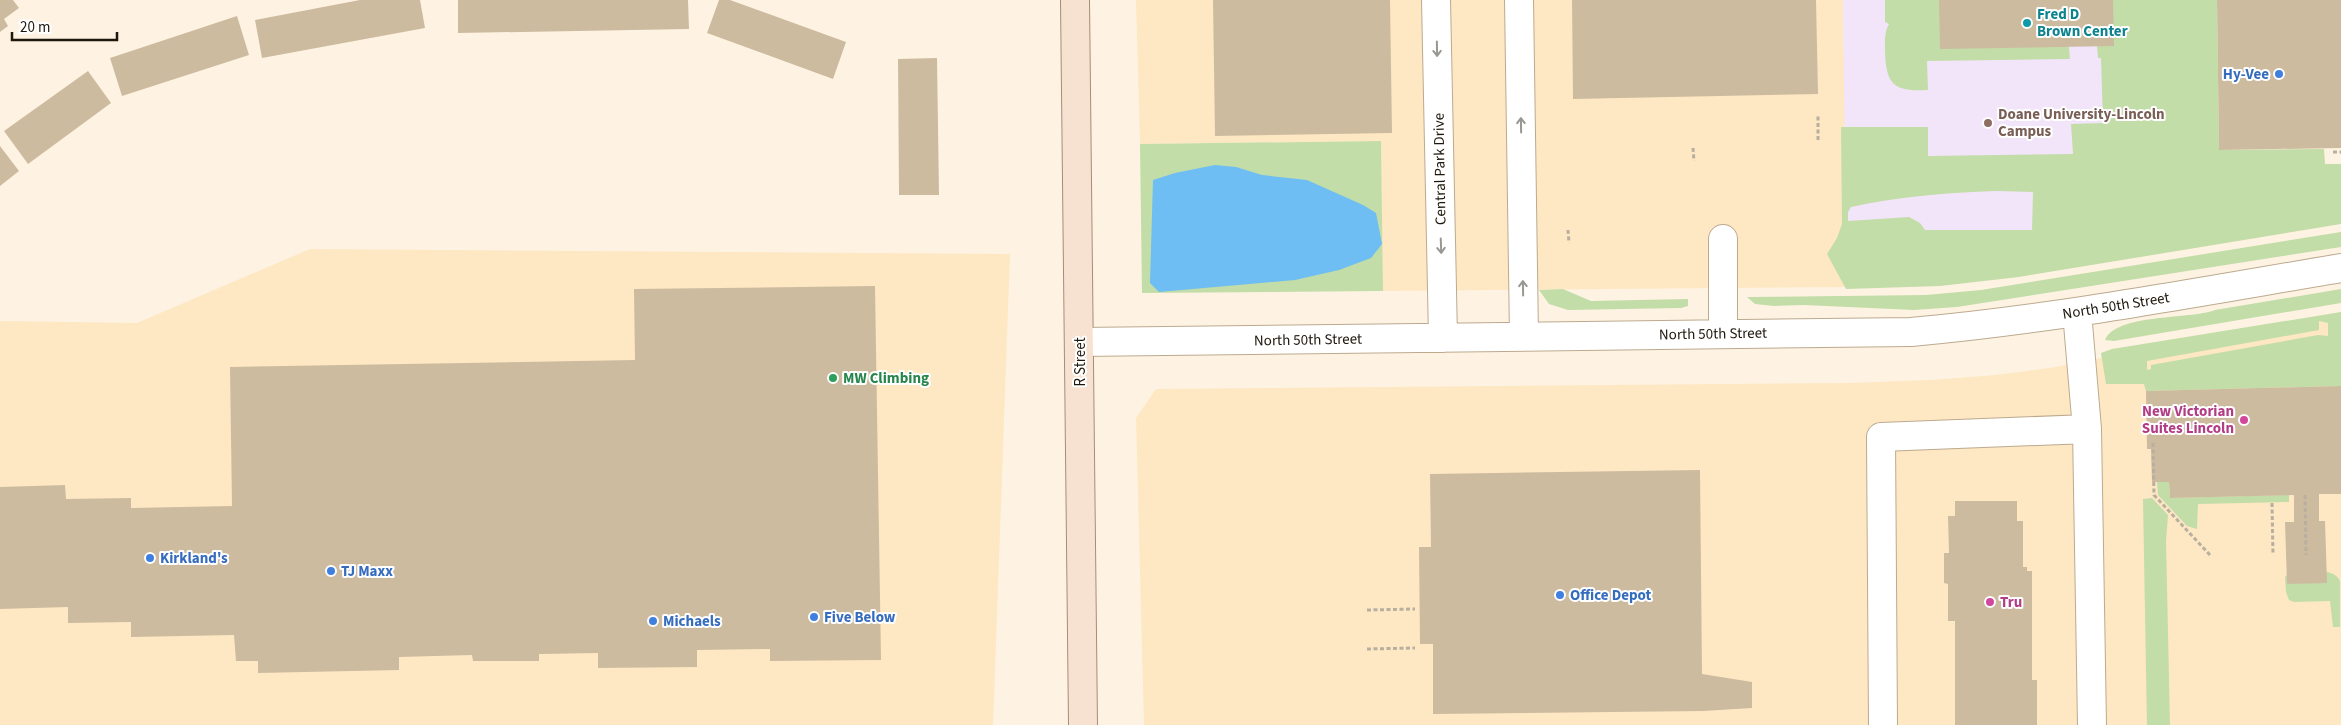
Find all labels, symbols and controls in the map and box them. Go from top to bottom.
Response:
place label: Fred D Brown Center [2037,4,2128,42]
scale bar [12,10,118,42]
text: 20 m [20,17,50,38]
marker: Fred D Brown Center [2021,17,2033,29]
one-way arrow [1432,40,1442,56]
place label: Hy-Vee [2223,64,2269,85]
marker: Hy-Vee [2273,68,2285,80]
place label: Doane University-Lincoln Campus [1998,104,2165,142]
street label: Central Park Drive [1429,113,1451,225]
one-way arrow [1516,117,1526,134]
marker: Doane University-Lincoln Campus [1982,117,1994,129]
one-way arrow [1437,238,1446,254]
one-way arrow [1518,280,1528,296]
street label: North 50th Street [2061,287,2171,325]
street label: North 50th Street [1659,323,1767,345]
street label: North 50th Street [1254,329,1362,351]
street label: R Street [1070,337,1091,387]
place label: MW Climbing [843,368,929,389]
marker: MW Climbing [827,372,839,384]
place label: New Victorian Suites Lincoln [2142,401,2234,439]
marker: New Victorian Suites Lincoln [2238,414,2250,426]
place label: Kirkland's [160,548,228,569]
marker: Kirkland's [144,552,156,564]
place label: TJ Maxx [341,561,393,582]
marker: TJ Maxx [325,565,337,577]
place label: Office Depot [1570,585,1651,606]
marker: Office Depot [1554,589,1566,601]
place label: Tru [2000,592,2022,613]
marker: Tru [1984,596,1996,608]
place label: Five Below [824,607,896,628]
place label: Michaels [663,611,721,632]
marker: Five Below [808,611,820,623]
marker: Michaels [647,615,659,627]

